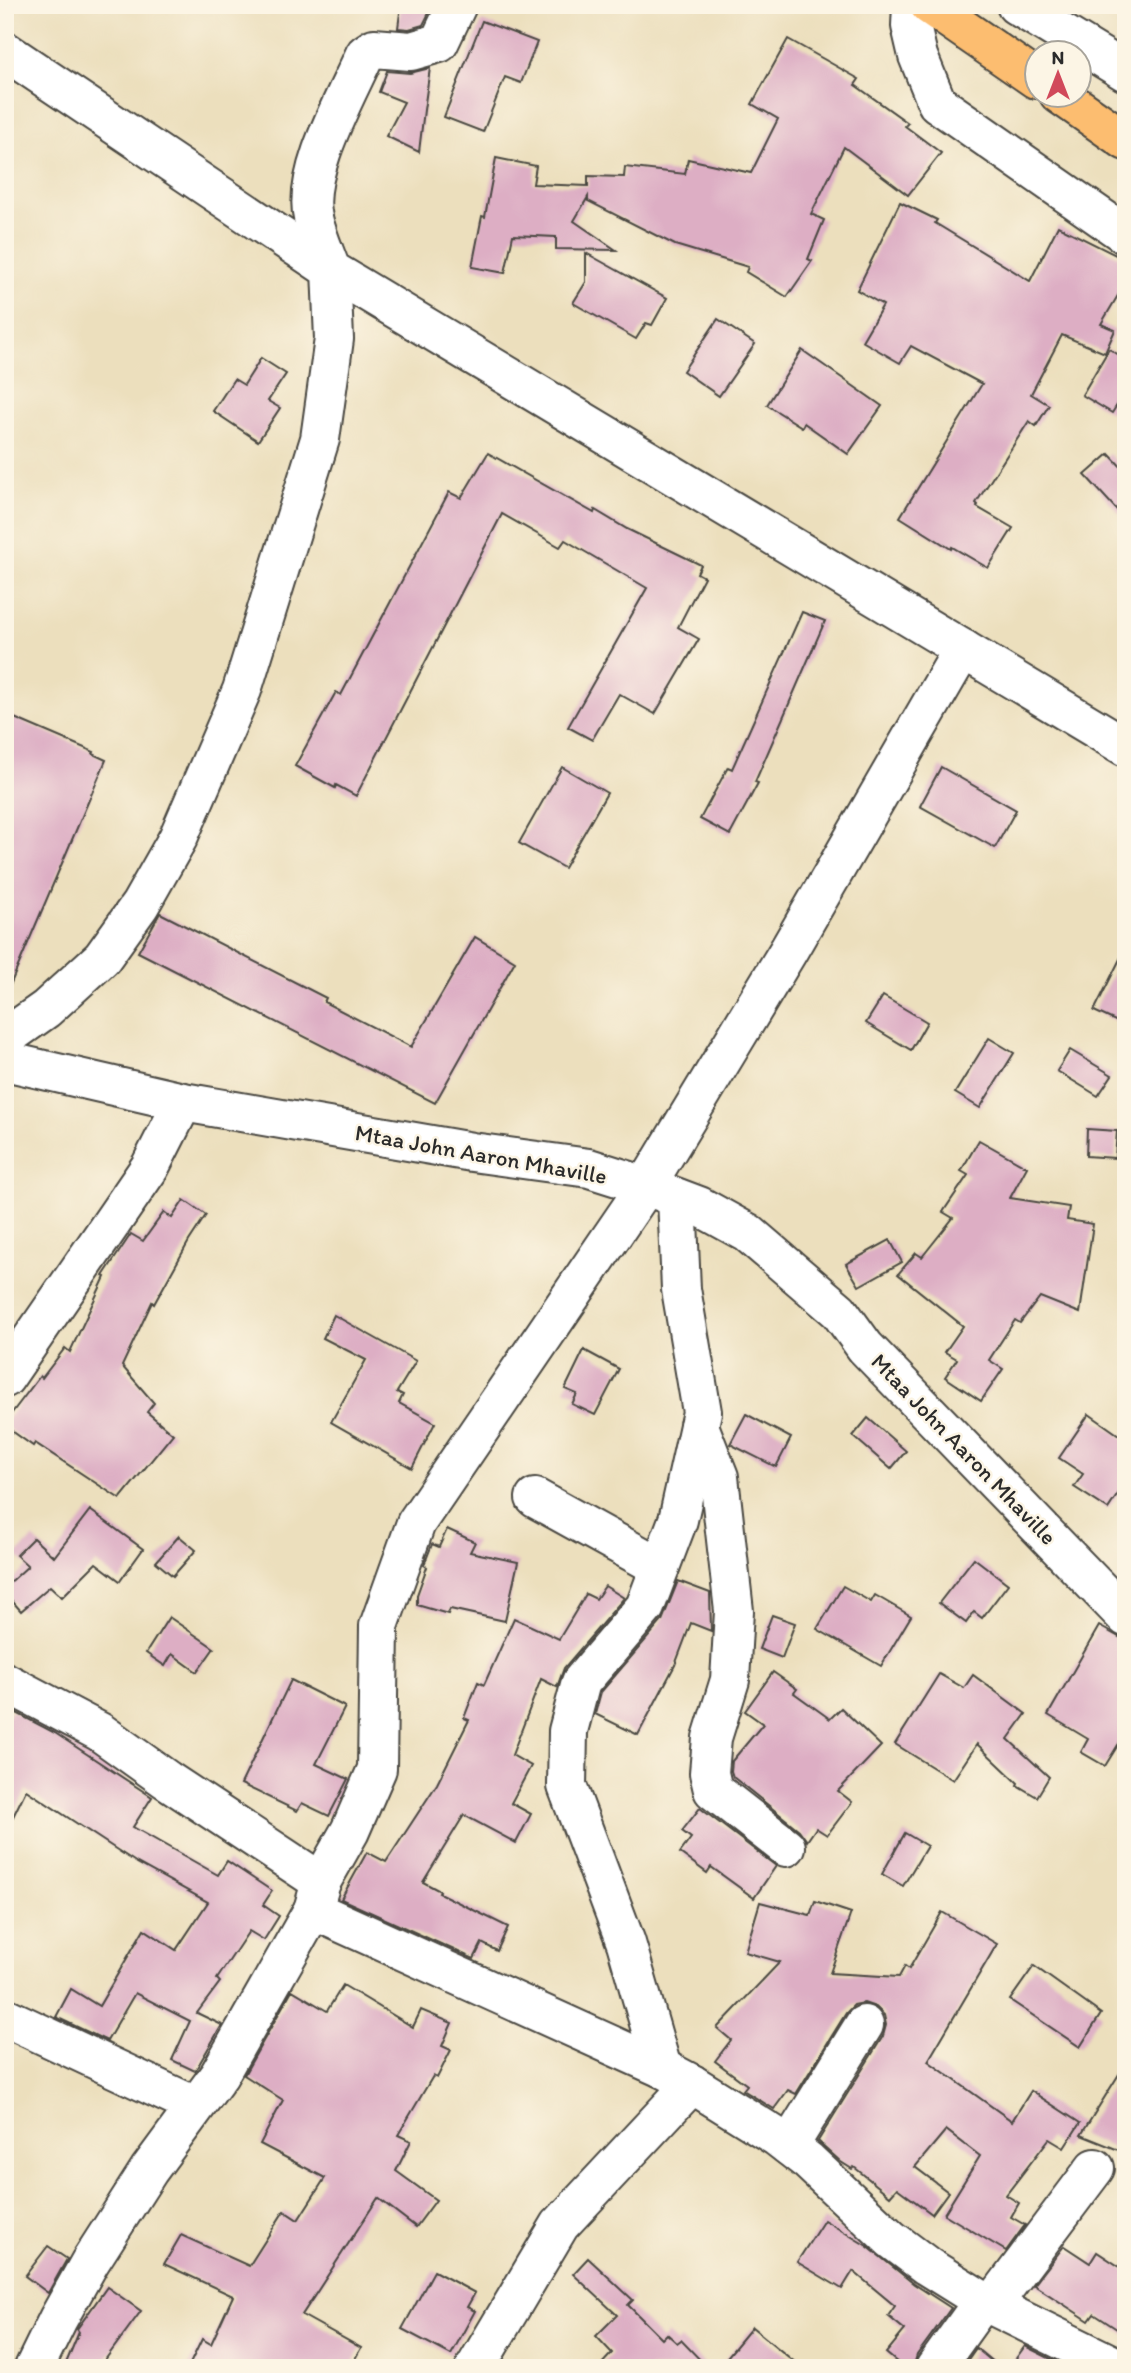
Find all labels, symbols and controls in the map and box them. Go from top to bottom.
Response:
north arrow [1023,38,1092,108]
text: N [1052,46,1064,69]
street label: Mtaa John Aaron Mhaville [353,1118,609,1190]
street label: Mtaa John Aaron Mhaville [865,1348,1063,1550]

